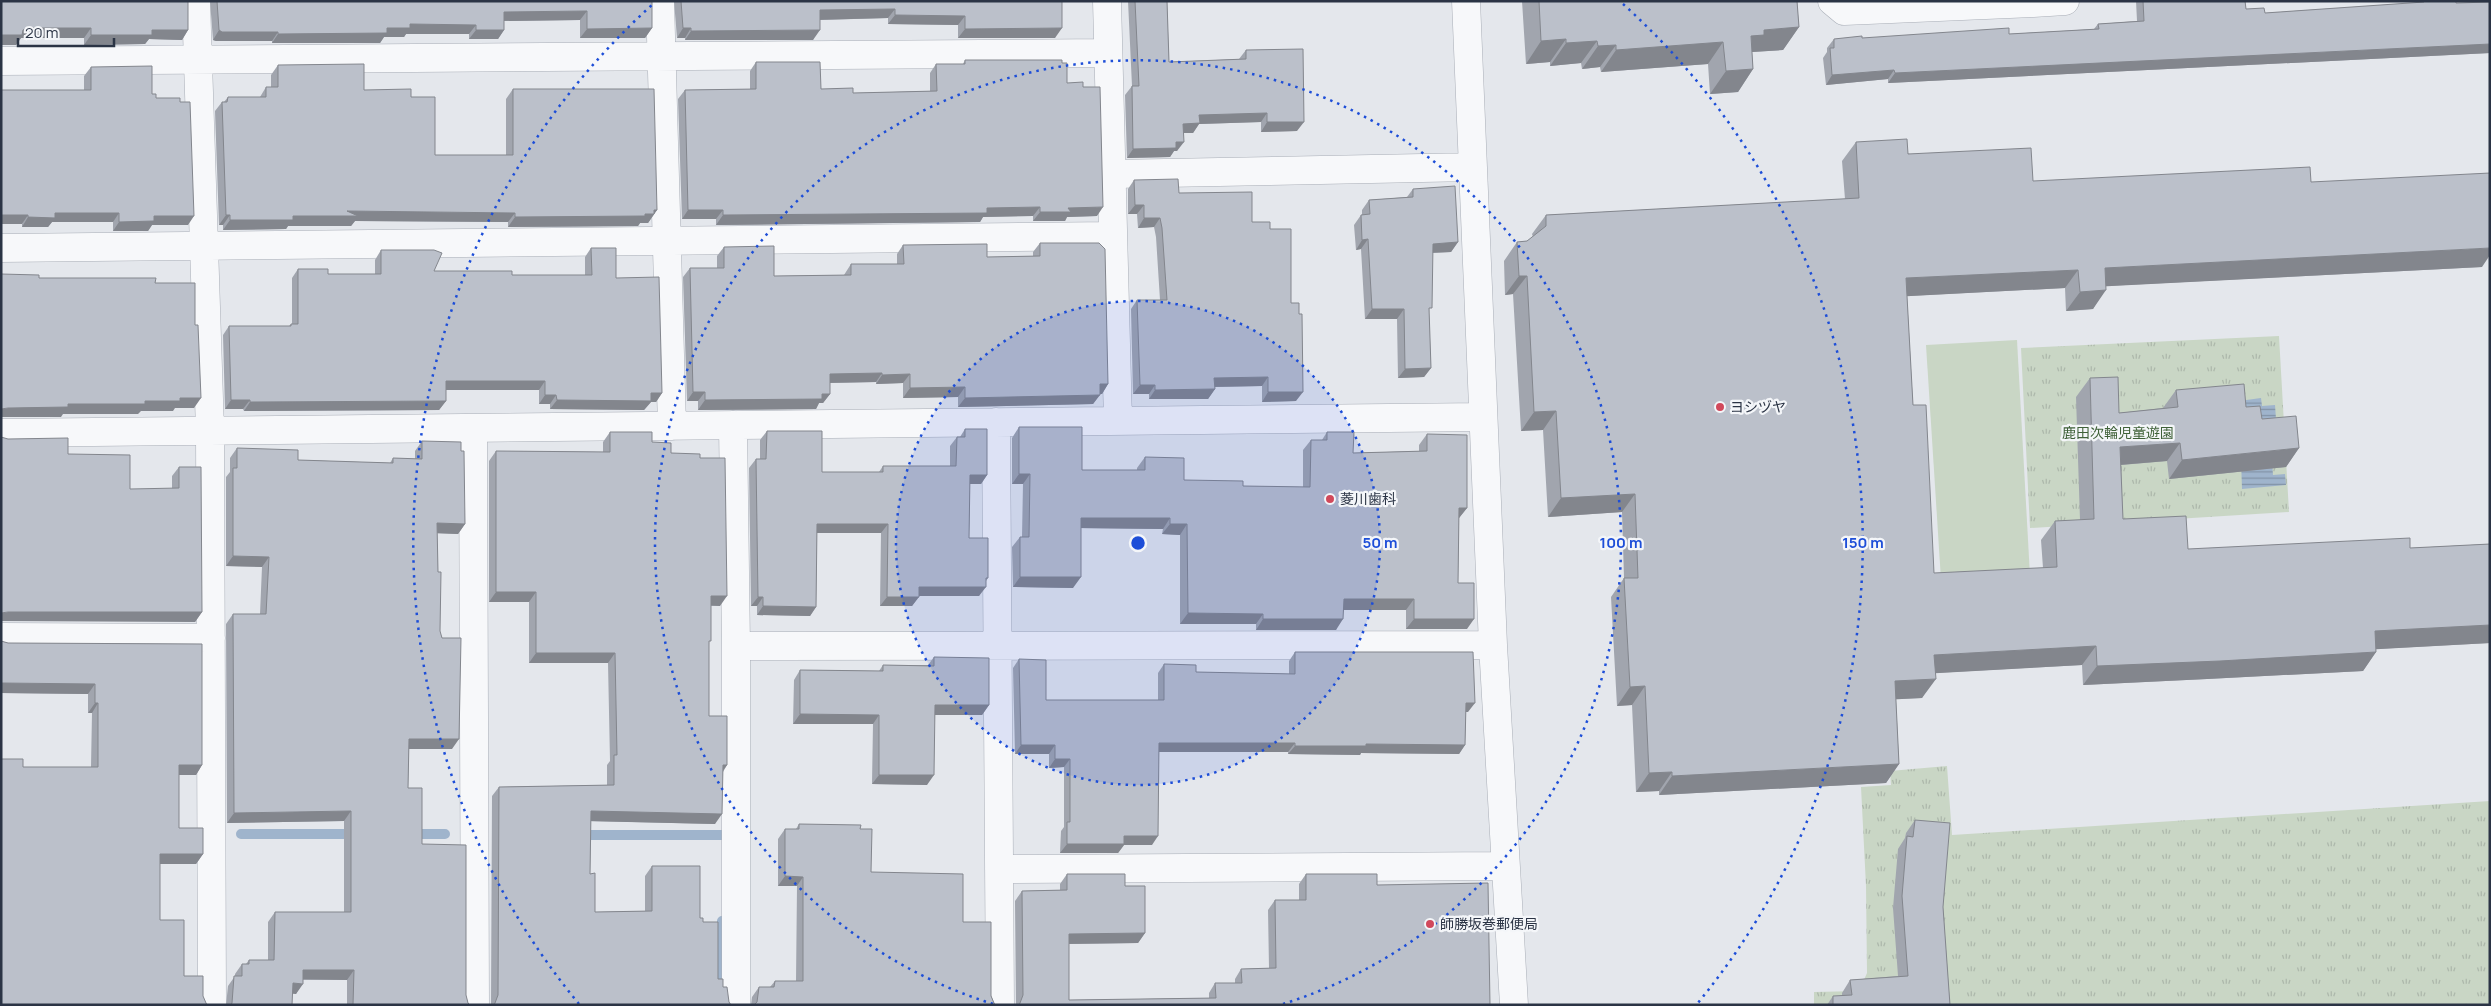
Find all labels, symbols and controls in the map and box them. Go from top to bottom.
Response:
scale bar [18,15,114,47]
text: 20 m [25,22,58,43]
place label: ヨシヅヤ [1730,397,1786,416]
marker: ヨシヅヤ [1714,401,1726,413]
park label: 鹿田次輪児童遊園 [2062,423,2174,442]
place label: 菱川歯科 [1340,489,1396,508]
marker: 菱川歯科 [1324,493,1336,505]
text: 50 m [1362,532,1398,553]
text: 100 m [1600,532,1642,553]
text: 150 m [1842,532,1884,553]
centre of rings [1129,534,1147,552]
place label: 師勝坂巻郵便局 [1440,914,1538,933]
marker: 師勝坂巻郵便局 [1424,918,1436,930]

